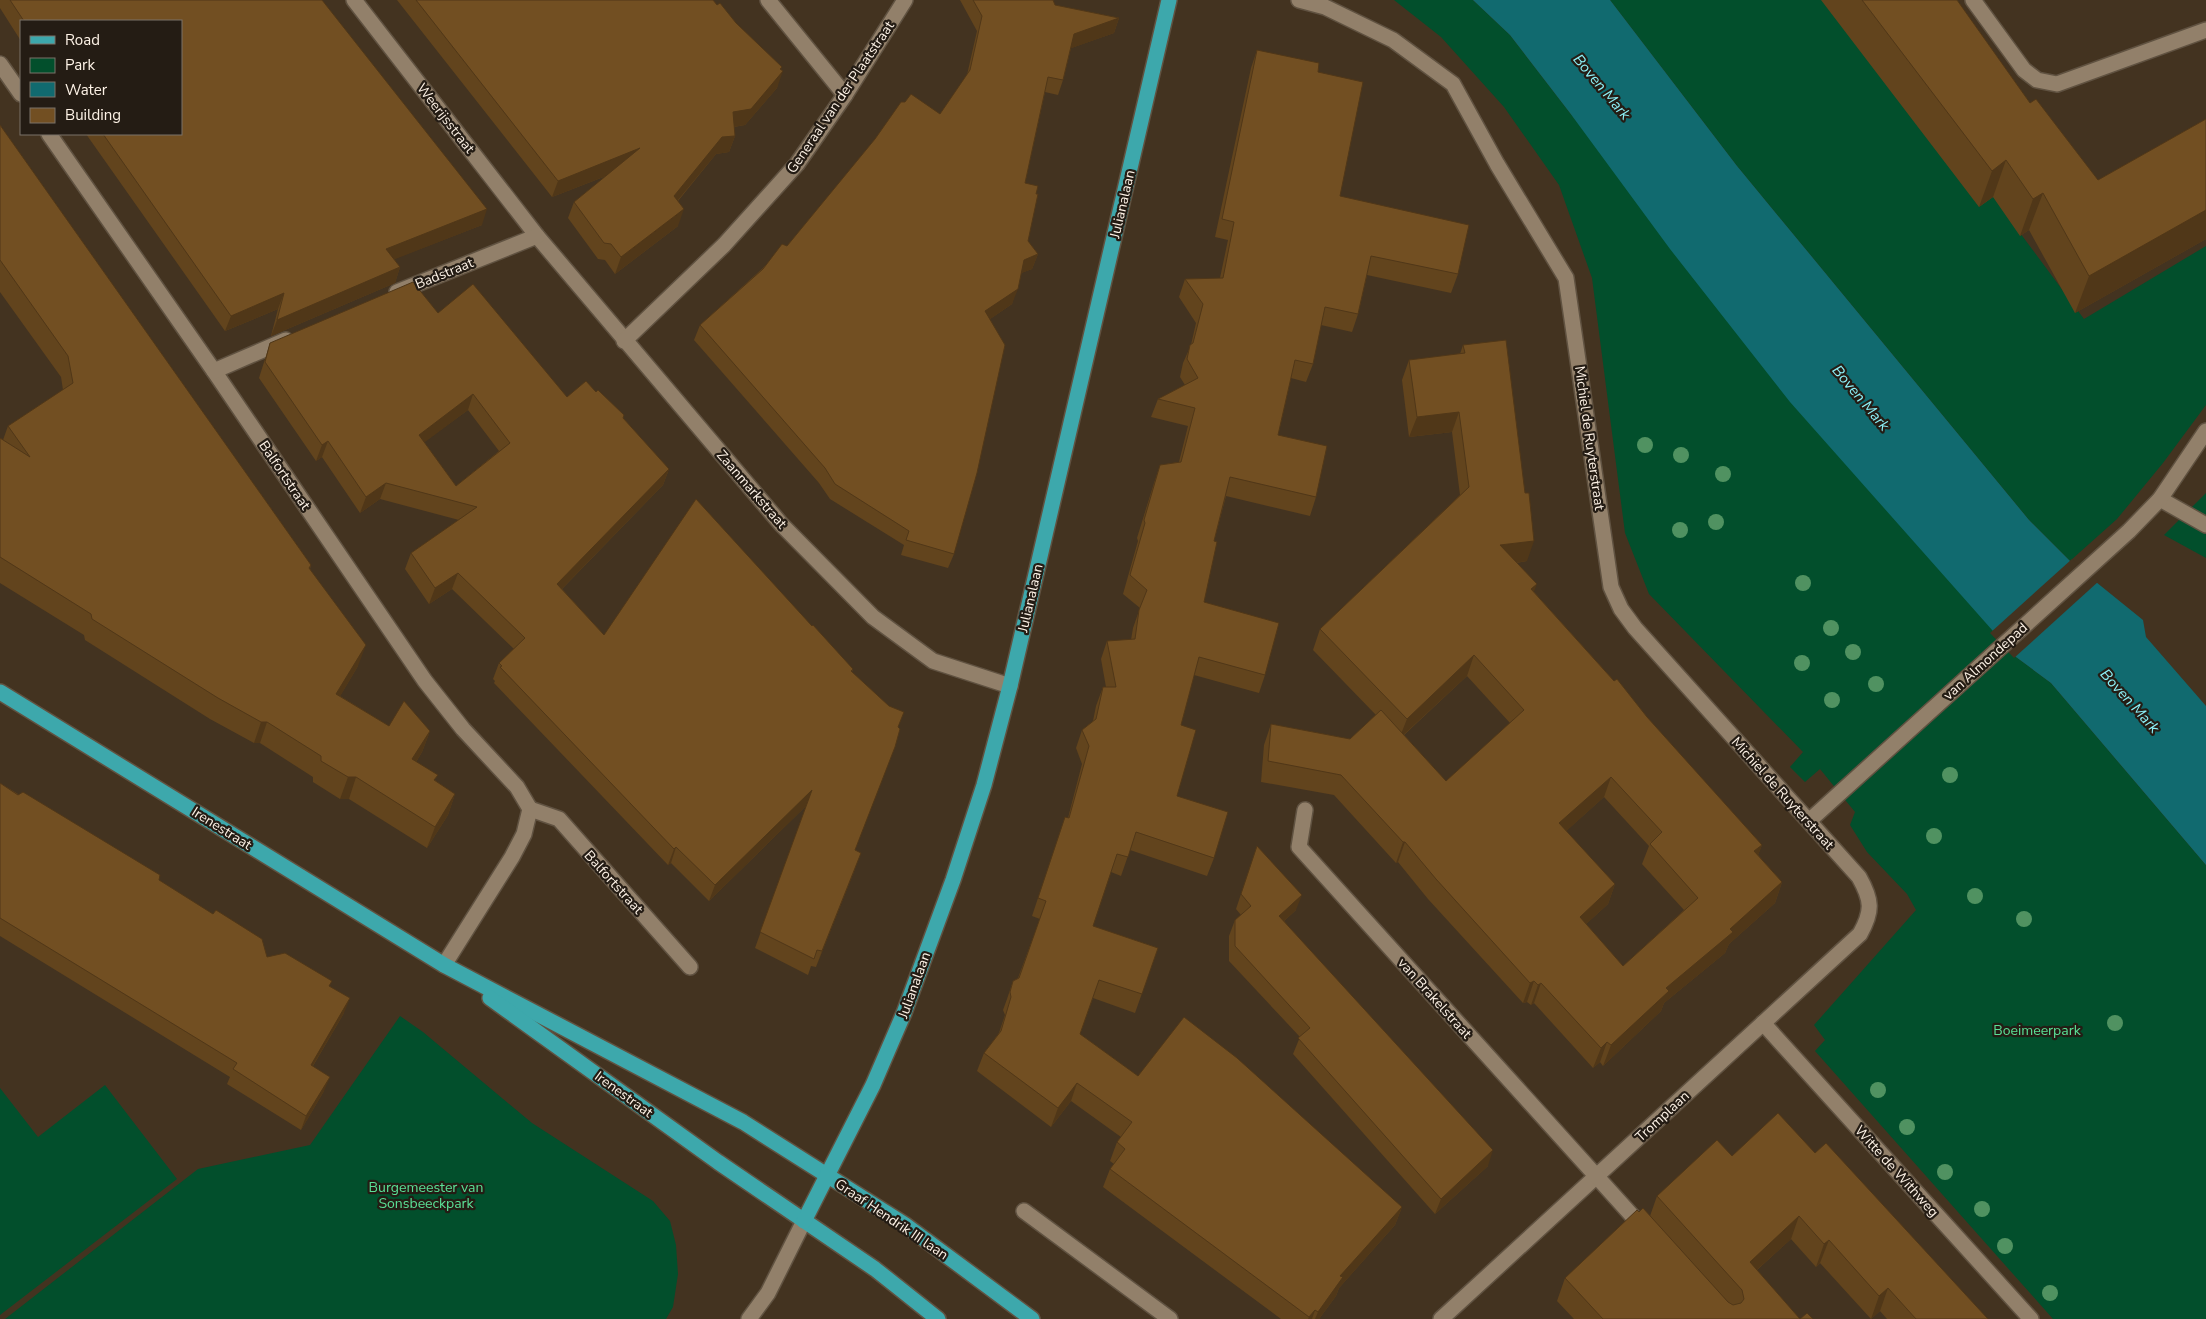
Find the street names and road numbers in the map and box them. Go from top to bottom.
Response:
street label: Generaal van der Plaatstraat [782,17,899,177]
street label: Weerijsstraat [412,79,479,157]
street label: Julianalaan [1105,168,1140,241]
street label: Badstraat [412,253,476,294]
street label: Michiel de Ruyterstraat [1570,365,1609,511]
street label: Balfortstraat [254,437,315,514]
street label: Zaanmarkstraat [712,446,791,533]
street label: Julianalaan [1013,562,1048,635]
street label: van Almondepad [1939,618,2032,704]
street label: Michiel de Ruyterstraat [1727,733,1838,854]
street label: Irenestraat [188,802,256,854]
street label: Balfortstraat [580,846,647,918]
street label: Julianalaan [893,949,935,1022]
street label: van Brakelstraat [1393,954,1476,1043]
street label: Irenestraat [591,1067,657,1122]
street label: Tromplaan [1631,1087,1693,1146]
street label: Witte de Withweg [1850,1121,1943,1221]
street label: Graaf Hendrik III laan [831,1174,952,1264]

